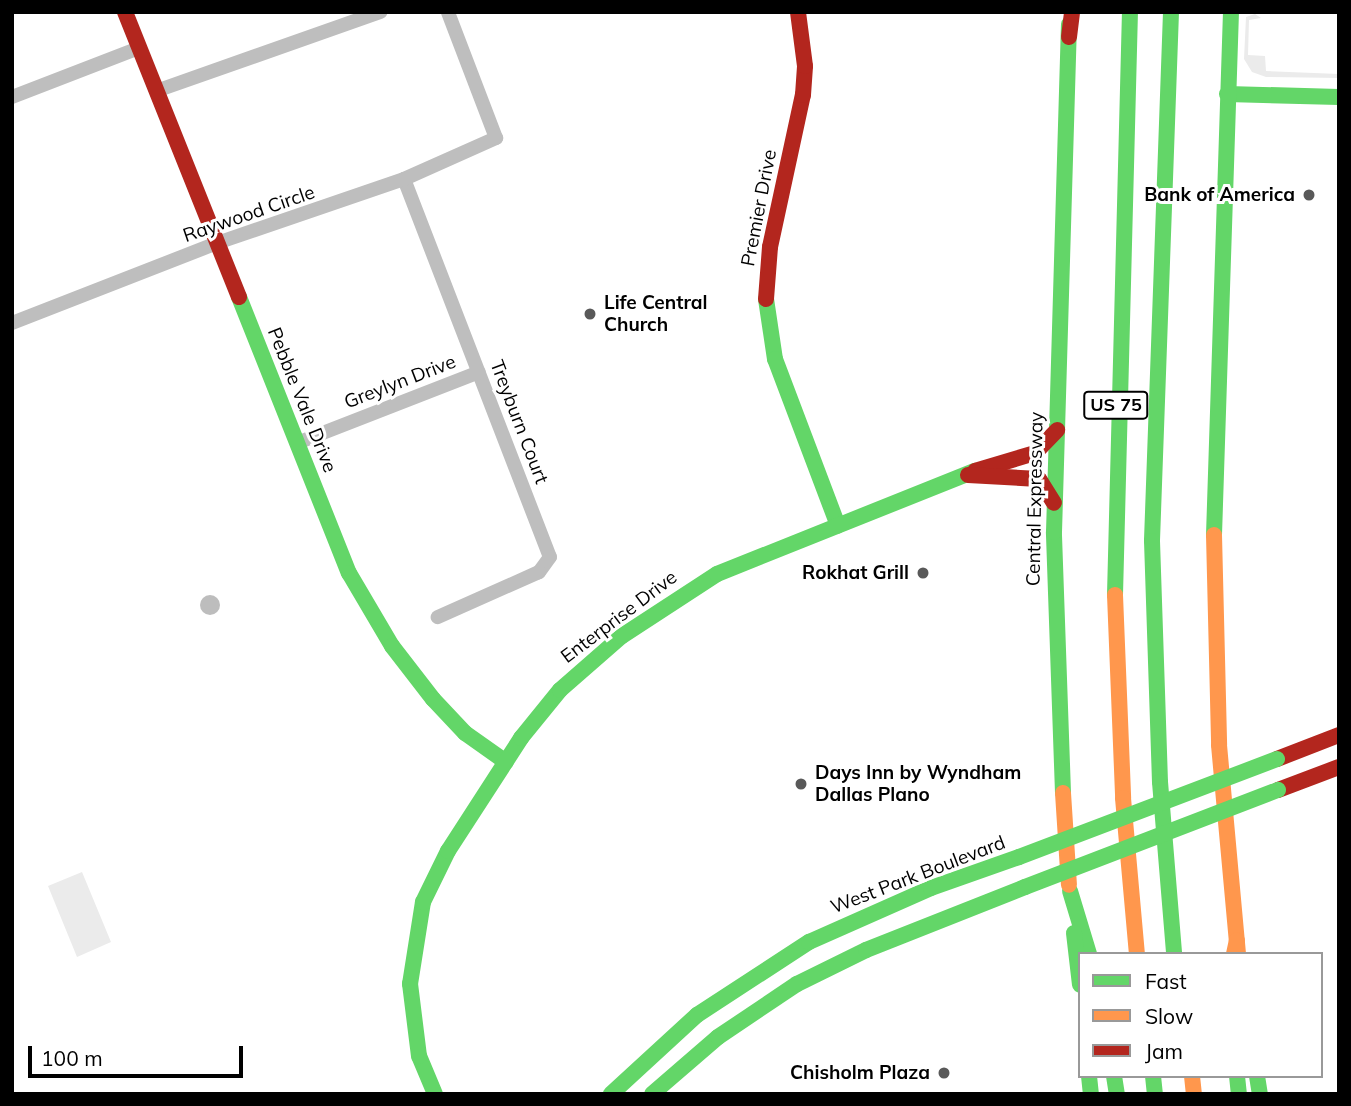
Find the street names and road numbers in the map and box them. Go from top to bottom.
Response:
street label: Premier Drive [736,148,782,268]
street label: Raywood Circle [180,181,318,247]
street label: Pebble Vale Drive [263,324,341,476]
street label: Greylyn Drive [341,350,459,414]
street label: Treyburn Court [485,357,553,487]
road number: US 75 [1083,390,1149,419]
street label: Central Expressway [1022,412,1048,586]
street label: Enterprise Drive [556,566,682,668]
street label: West Park Boulevard [827,831,1009,919]

